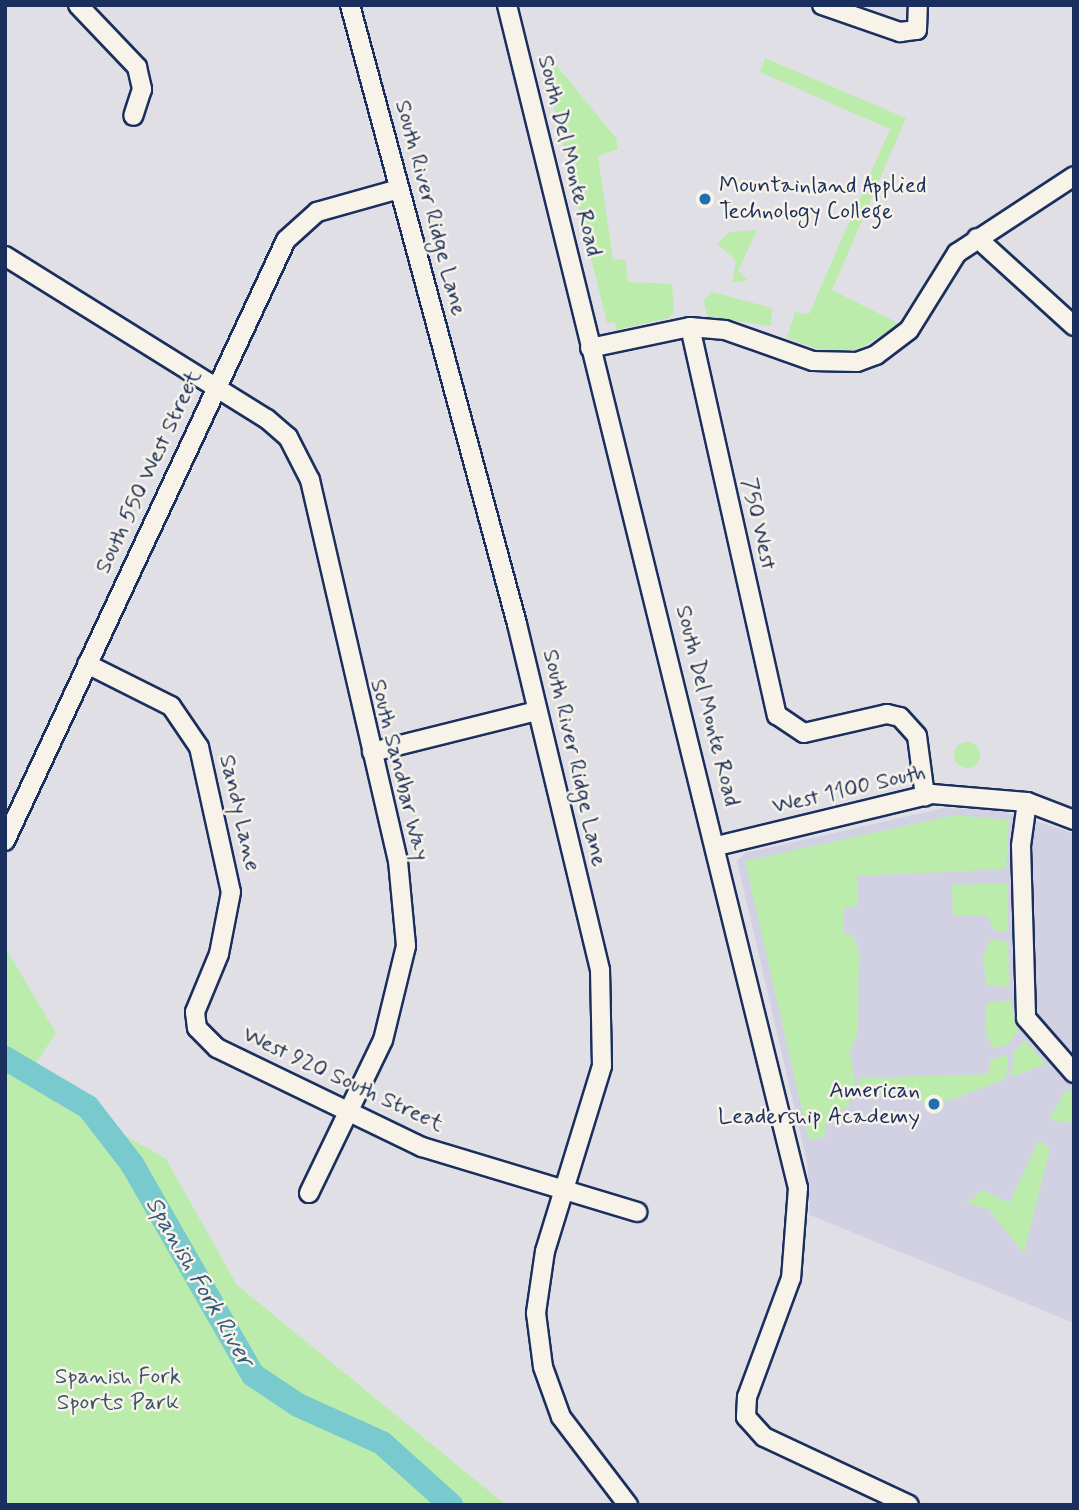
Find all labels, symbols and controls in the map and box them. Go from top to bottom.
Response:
street label: South Del Monte Road [530,51,608,261]
street label: South River Ridge Lane [388,98,472,318]
place label: Mountainland Applied Technology College [719,172,927,226]
marker: Mountainland Applied Technology College [697,191,713,207]
street label: South 550 West Street [90,366,208,578]
street label: 750 West [734,475,782,573]
street label: South Del Monte Road [668,601,746,811]
street label: South River Ridge Lane [536,647,612,869]
street label: South Sandbar Way [363,675,435,865]
street label: Sandy Lane [213,753,265,873]
street label: West 1100 South [770,759,928,821]
street label: West 920 South Street [238,1021,448,1139]
place label: American Leadership Academy [717,1077,920,1131]
marker: American Leadership Academy [926,1096,942,1112]
water label: Spanish Fork River [139,1192,259,1372]
park label: Spanish Fork Sports Park [55,1363,181,1417]

